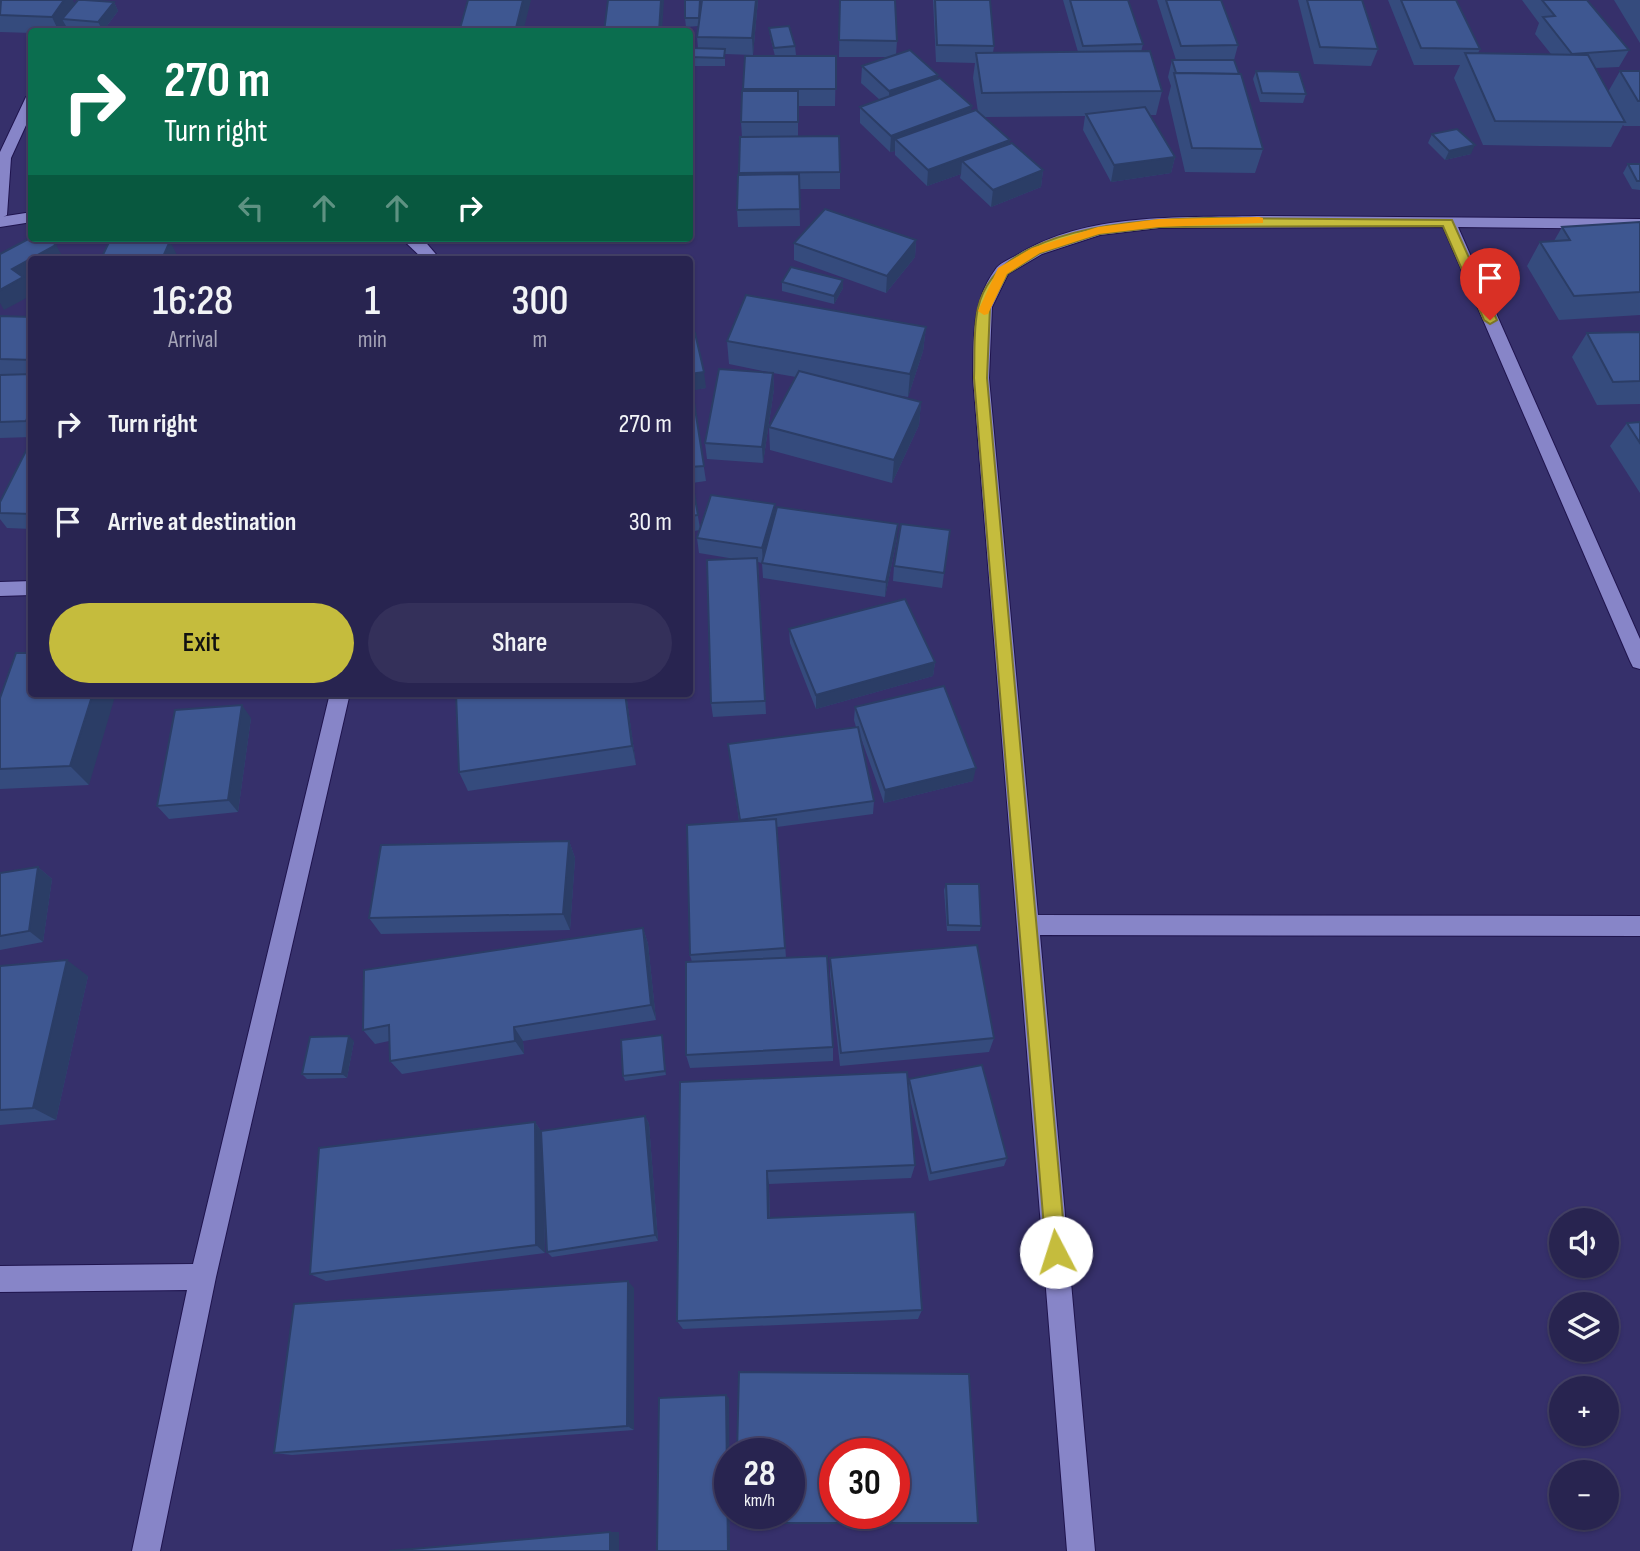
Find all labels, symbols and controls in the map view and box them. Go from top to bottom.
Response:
text: 270 m [164,52,270,111]
icon: right [49,56,140,147]
text: Turn right [164,112,268,151]
icon: left [232,189,270,227]
icon: ahead [305,189,343,227]
icon: ahead [378,189,416,227]
icon: right [451,189,489,227]
pin [1460,248,1520,320]
icon: arrive [1471,259,1509,297]
text: 16:28 [153,276,233,327]
text: 1 [364,276,380,327]
text: 300 [511,276,568,327]
text: Arrival [168,326,218,354]
text: min [358,326,387,354]
text: m [532,326,547,354]
icon: right [49,405,87,443]
text: Turn right [108,409,197,440]
text: 270 m [619,409,672,440]
icon: arrive [49,503,87,541]
text: Arrive at destination [108,507,296,538]
text: 30 m [629,507,672,538]
button: Exit [49,603,354,683]
button: Share [368,603,672,683]
map controls [1549,1208,1619,1530]
button: sound [1549,1208,1619,1278]
position arrow [1019,1215,1093,1289]
button: layers [1549,1292,1619,1362]
button: + [1549,1376,1619,1446]
speed limit sign: 30 [819,1438,910,1529]
text: 28 [744,1453,775,1496]
button: − [1549,1460,1619,1530]
text: km/h [744,1490,775,1511]

